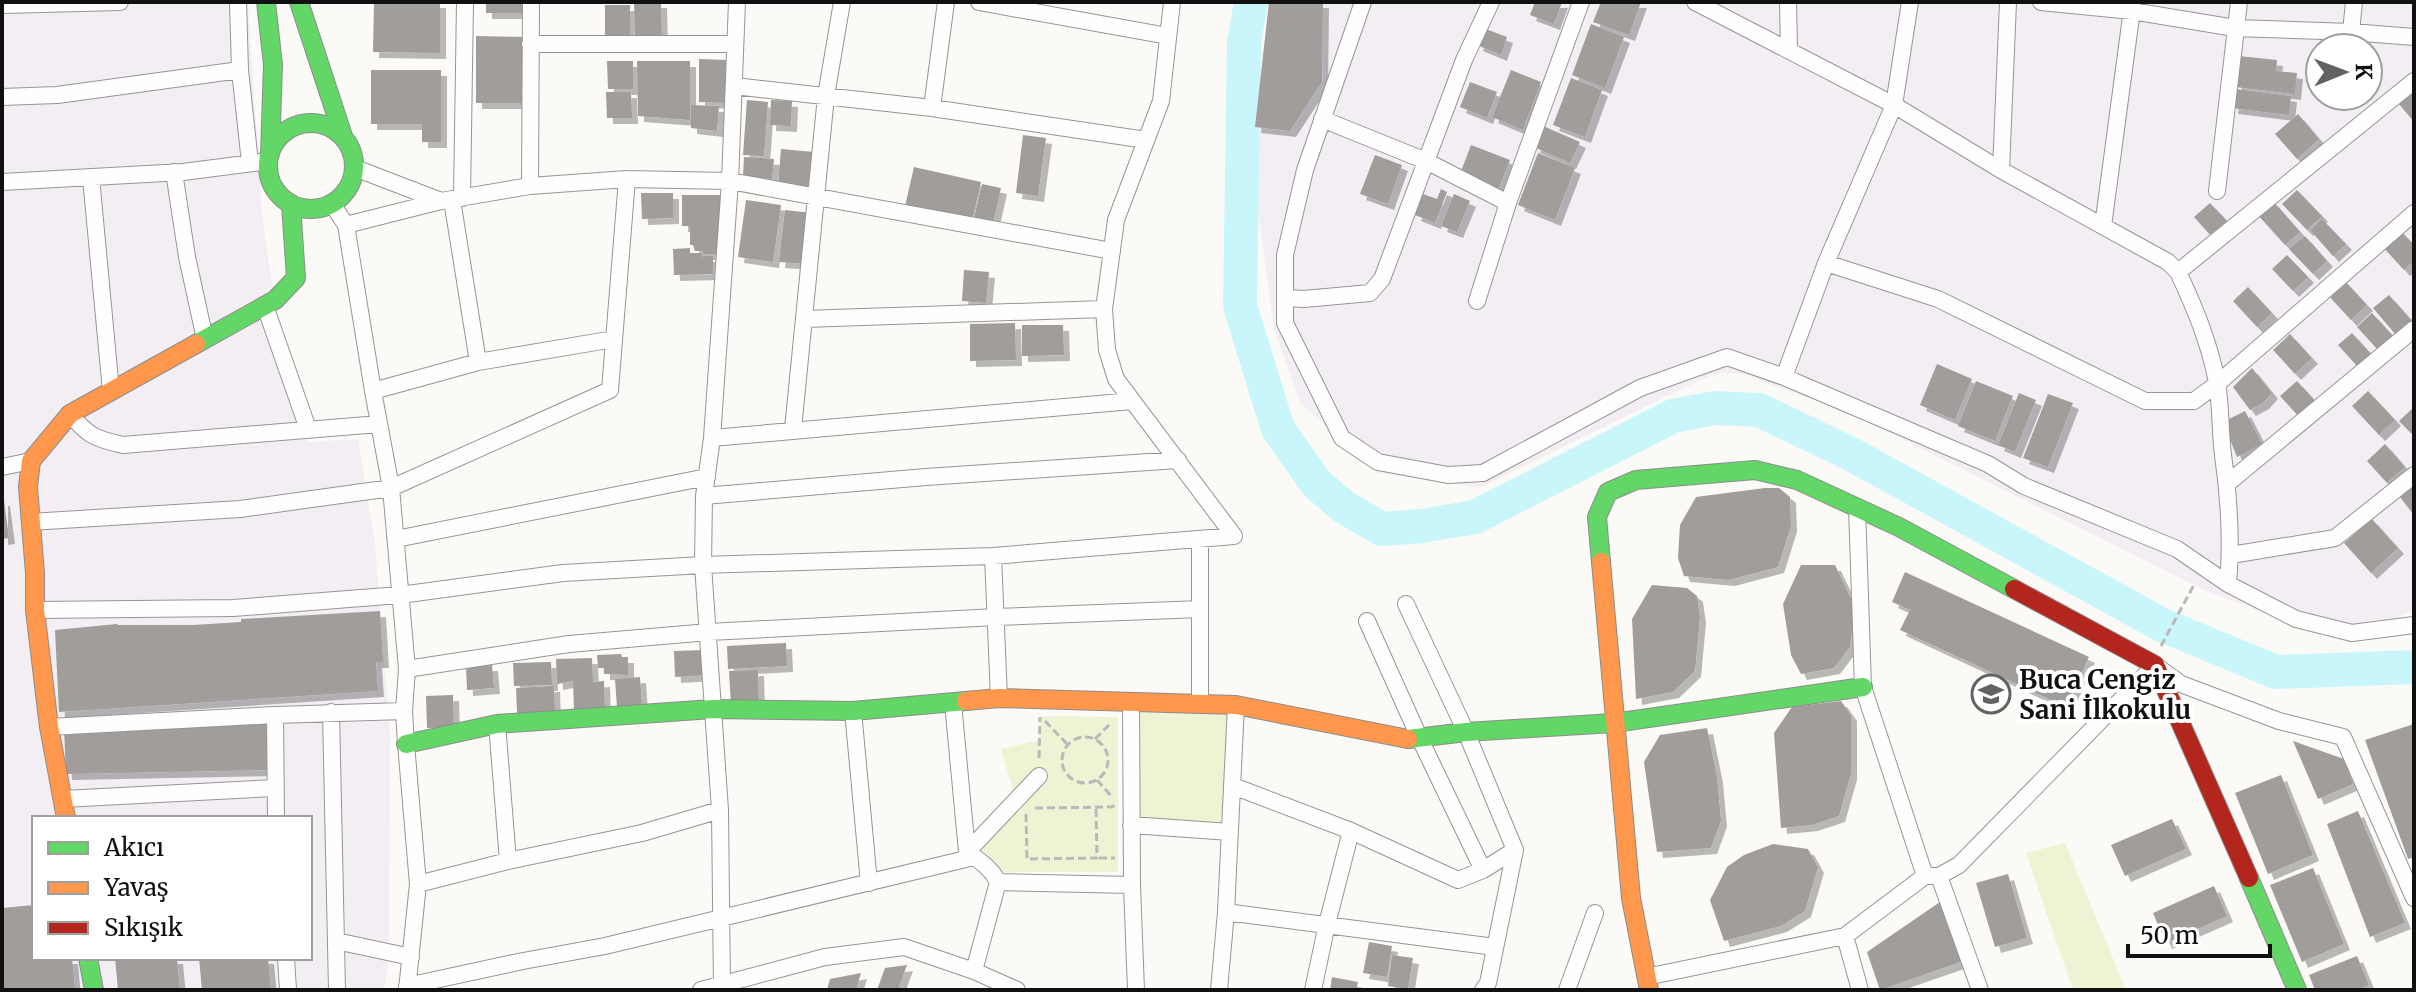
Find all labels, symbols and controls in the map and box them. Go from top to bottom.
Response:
north arrow [2304,32,2384,112]
text: K [2350,63,2378,81]
place label: Buca Cengiz Sani İlkokulu [2019,663,2191,726]
school or university icon: Buca Cengiz Sani İlkokulu [1970,673,2012,715]
legend [32,816,312,960]
text: Akıcı [103,832,164,863]
text: Yavaş [103,872,169,903]
scale bar [2128,908,2270,958]
text: Sıkışık [104,912,184,943]
text: 50 m [2140,920,2199,951]

